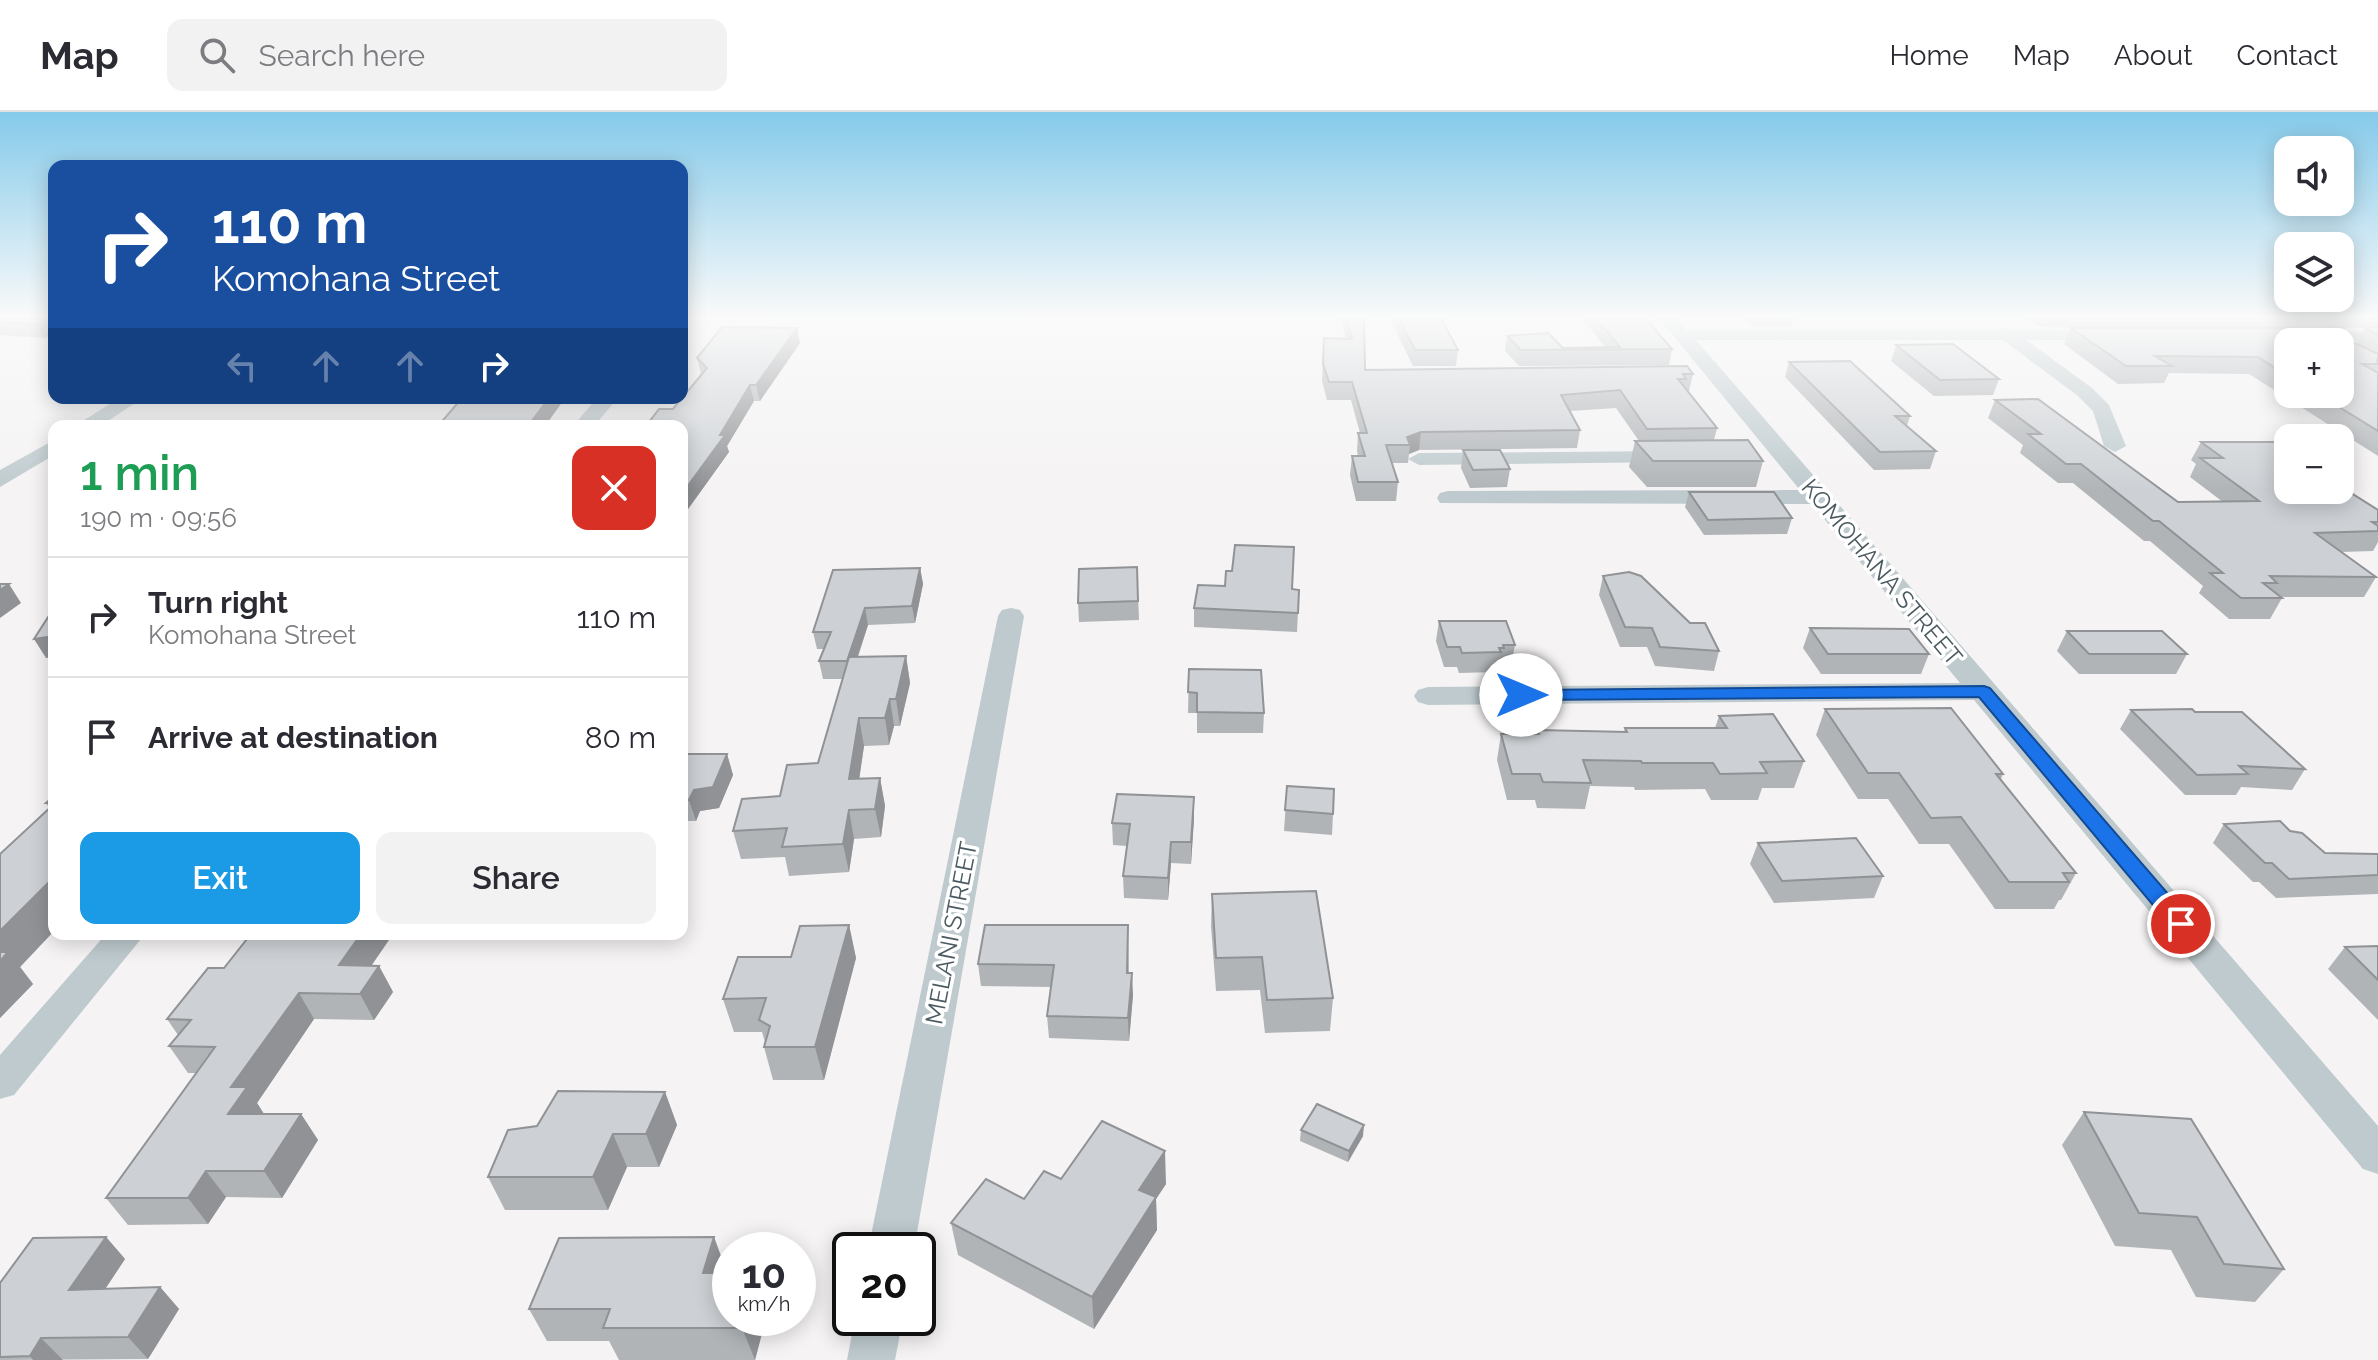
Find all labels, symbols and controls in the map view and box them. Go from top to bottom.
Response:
search box [167,19,727,91]
text: Map [40,33,119,78]
icon: search [195,33,239,77]
text: Search here [259,38,425,73]
text: Home [1889,39,1969,72]
text: Map [2013,39,2070,72]
text: About [2114,39,2193,72]
text: Contact [2237,39,2338,72]
map controls [2274,136,2354,504]
button: sound [2274,136,2354,216]
text: 110 m [212,190,367,256]
icon: right [80,192,184,296]
button: layers [2274,232,2354,312]
text: Komohana Street [212,257,500,299]
button: + [2274,328,2354,408]
icon: left [220,344,264,388]
icon: ahead [304,344,348,388]
icon: ahead [388,344,432,388]
icon: right [472,344,516,388]
button: − [2274,424,2354,504]
text: 1 min [80,445,199,501]
button: close [572,446,656,530]
street label: KOMOHANA STREET [1796,473,1969,671]
text: 190 m · 09:56 [80,503,237,533]
text: Turn right [148,585,288,620]
icon: right [80,595,124,639]
text: 110 m [577,600,656,635]
text: Komohana Street [148,620,356,650]
position arrow [1479,653,1563,737]
icon: arrive [80,715,124,759]
text: Arrive at destination [148,720,438,755]
text: 80 m [585,720,656,755]
button: Exit [80,832,360,924]
button: Share [376,832,656,924]
street label: MELANI STREET [919,839,983,1027]
pin [2147,890,2215,958]
icon: arrive [2159,902,2203,946]
speed limit sign: 20 [832,1232,936,1336]
text: 10 [742,1250,786,1297]
text: km/h [738,1292,790,1316]

